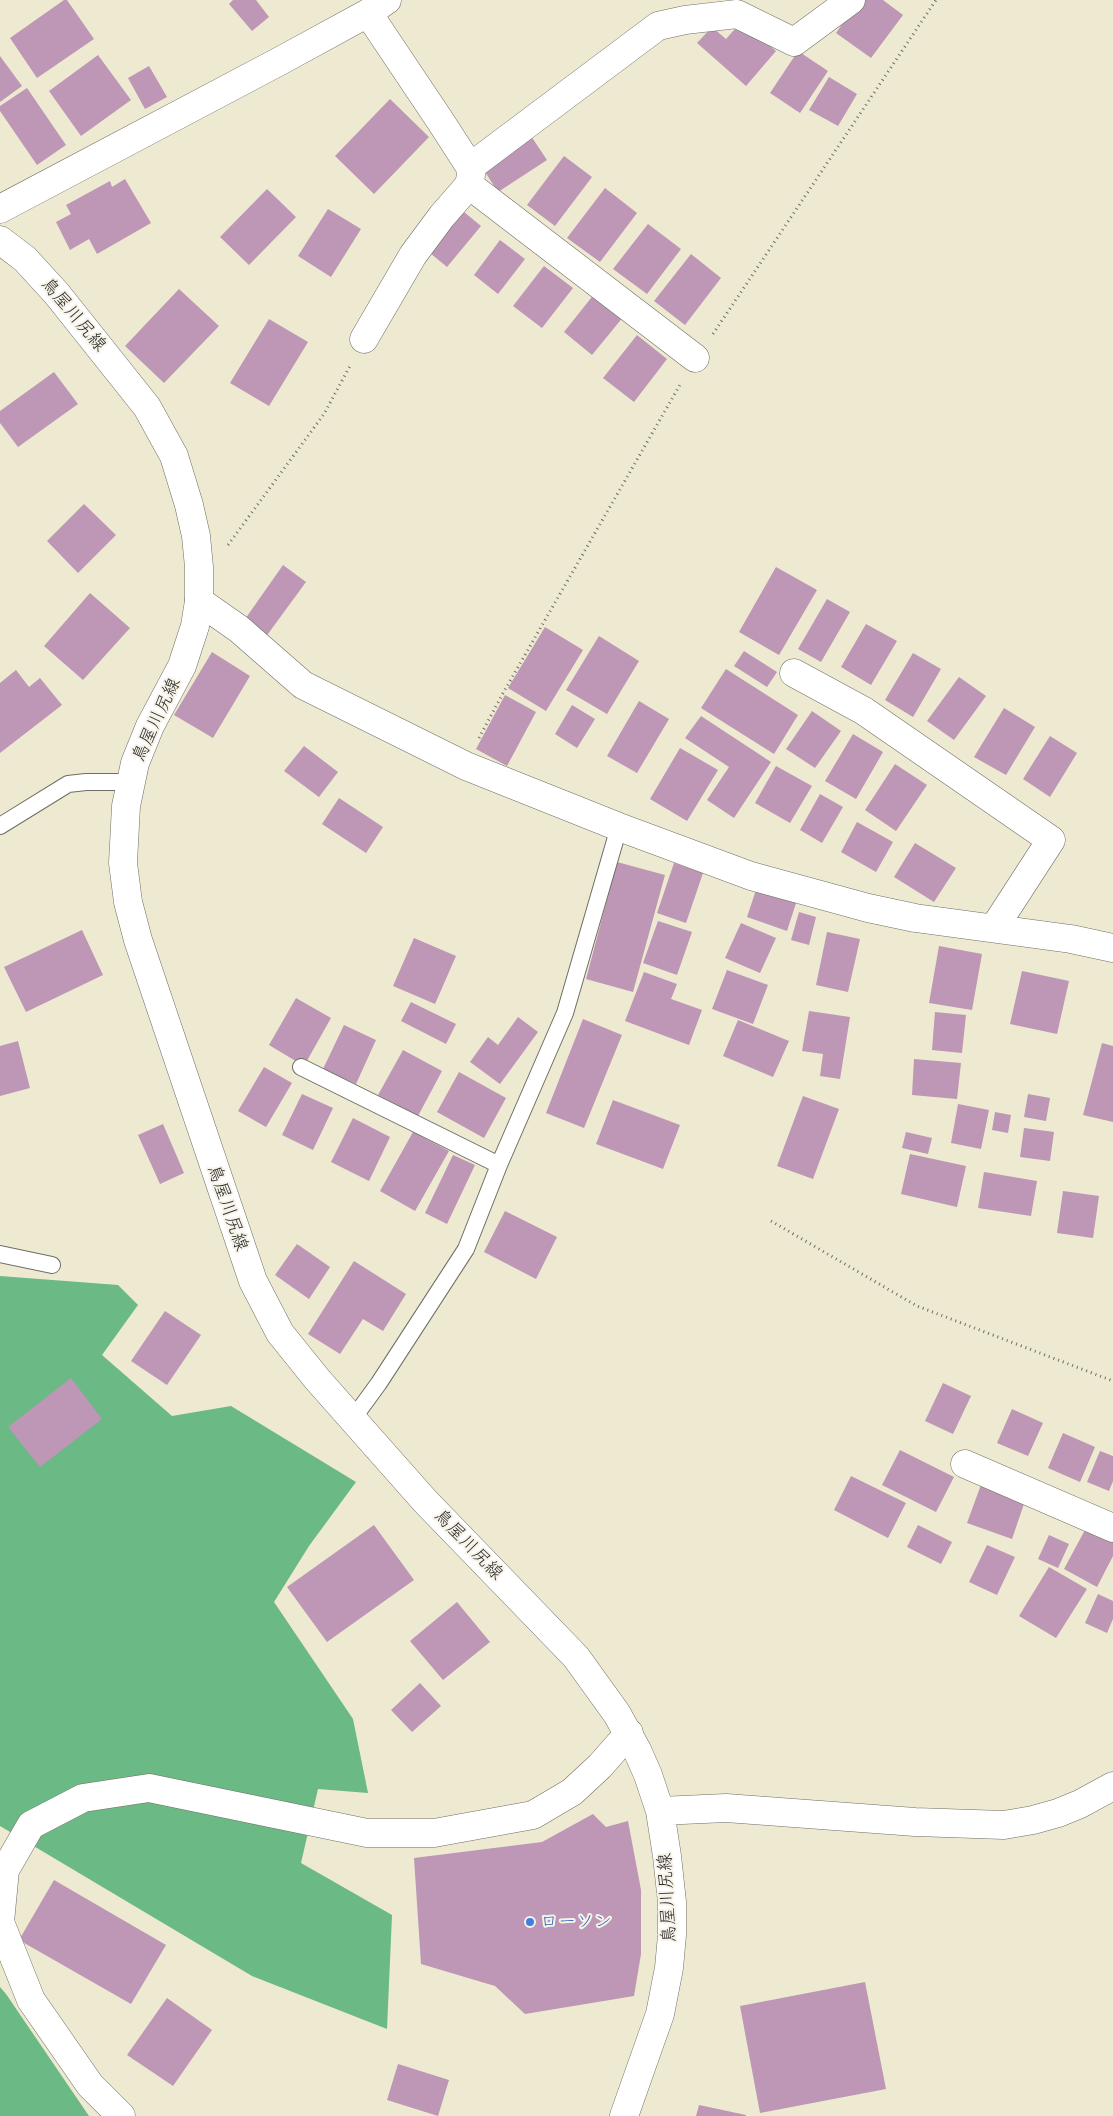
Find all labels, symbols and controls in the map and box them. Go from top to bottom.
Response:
street label: 鳥屋川尻線 [36,274,110,356]
street label: 鳥屋川尻線 [128,675,186,765]
street label: 鳥屋川尻線 [202,1162,252,1254]
street label: 鳥屋川尻線 [429,1505,507,1585]
street label: 鳥屋川尻線 [655,1852,681,1944]
place label: ローソン [540,1911,612,1933]
marker: ローソン [524,1916,536,1928]

